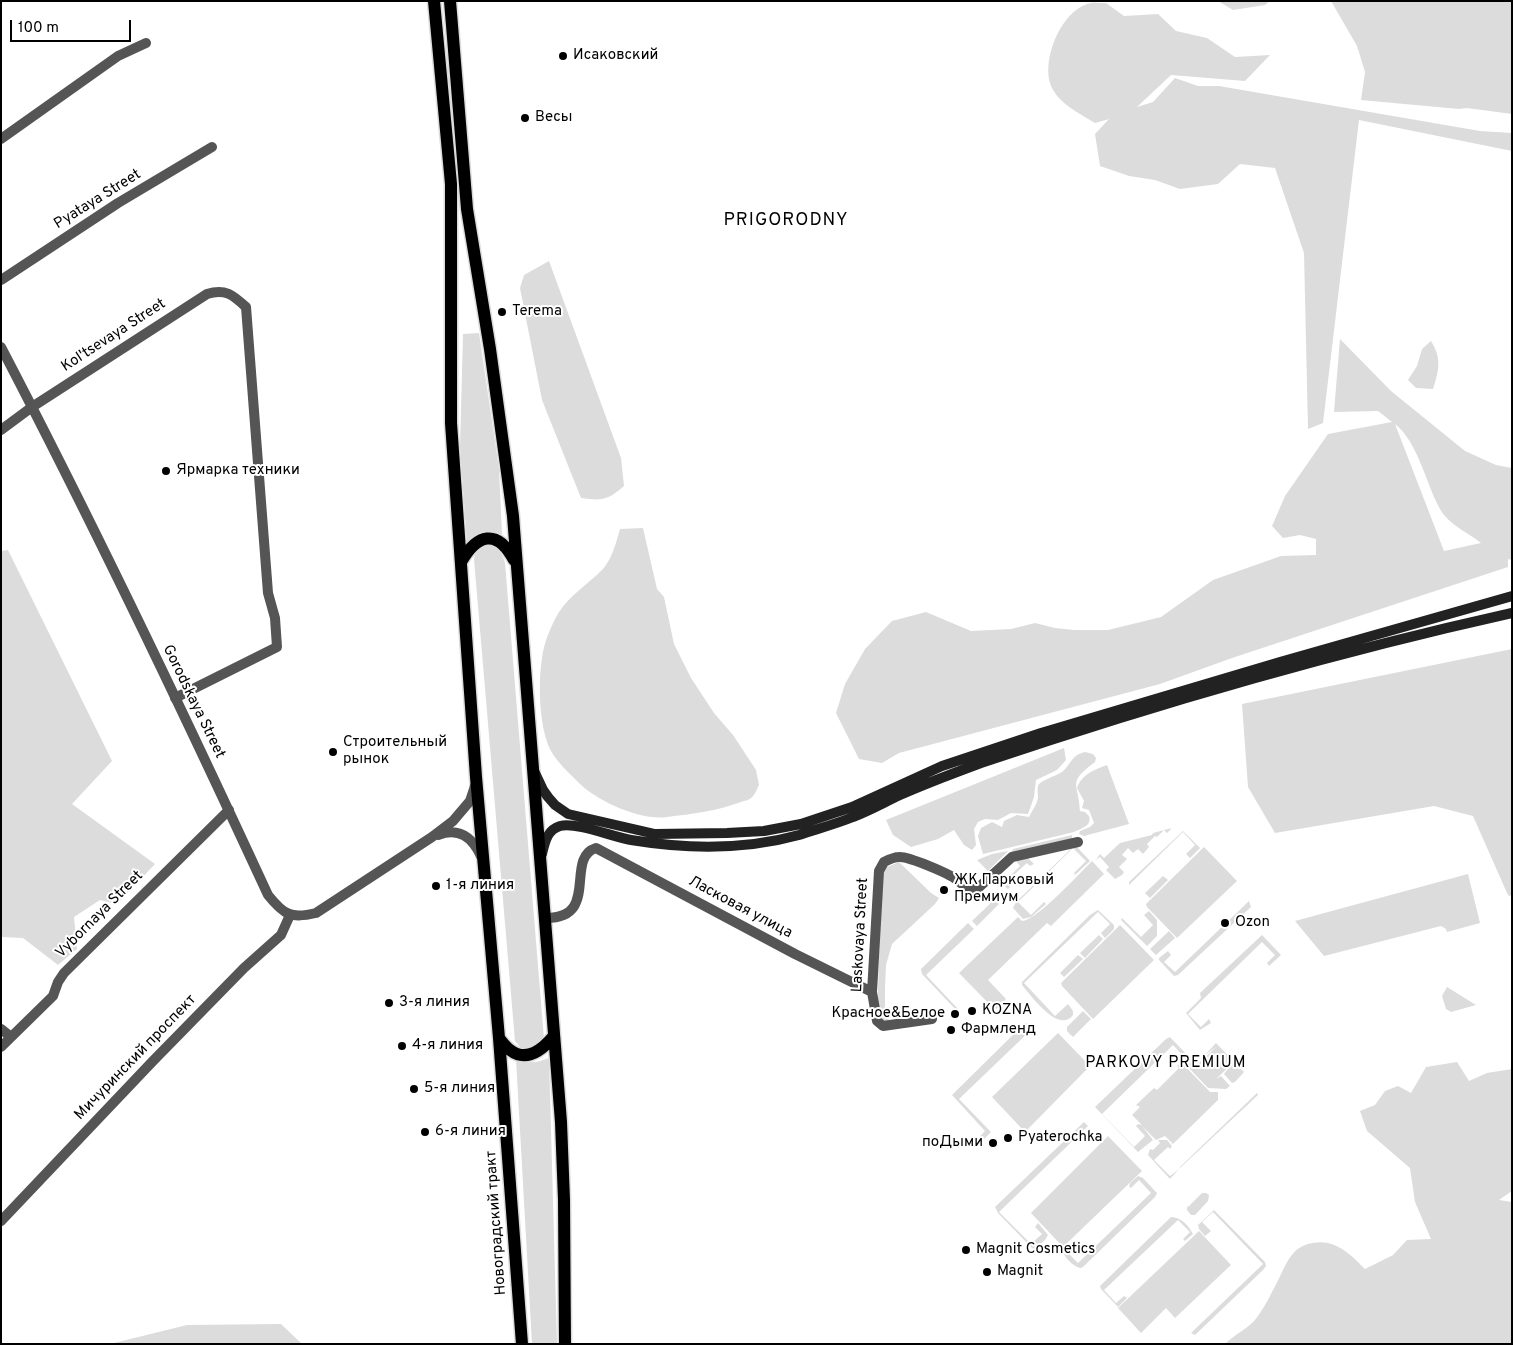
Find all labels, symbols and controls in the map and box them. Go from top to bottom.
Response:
scale bar [12,10,134,42]
text: 100 m [18,19,59,38]
place label: Исаковский [573,47,658,65]
marker: Исаковский [557,50,569,62]
place label: Весы [535,109,572,127]
marker: Весы [519,112,531,124]
street label: Pyataya Street [51,166,145,234]
district label: PRIGORODNY [722,210,850,232]
street label: Kol'tsevaya Street [58,296,170,376]
place label: Terema [512,303,562,321]
marker: Terema [496,306,508,318]
place label: Ярмарка техники [176,462,300,480]
marker: Ярмарка техники [160,465,172,477]
street label: Gorodskaya Street [158,642,228,762]
place label: Строительный рынок [343,734,447,769]
marker: Строительный рынок [327,746,339,758]
street label: Vybornaya Street [52,867,148,963]
place label: ЖК Парковый Премиум [954,872,1054,907]
street label: Ласковая улица [685,873,795,943]
place label: 1-я линия [446,877,514,895]
street label: Laskovaya Street [849,877,873,993]
marker: 1-я линия [430,880,442,892]
marker: ЖК Парковый Премиум [938,884,950,896]
place label: Ozon [1235,914,1270,932]
marker: Ozon [1219,917,1231,929]
street label: Мичуринский проспект [71,992,201,1124]
place label: 3-я линия [399,994,470,1012]
marker: 3-я линия [383,997,395,1009]
place label: KOZNA [982,1002,1032,1020]
place label: Красное&Белое [831,1005,945,1023]
marker: KOZNA [966,1005,978,1017]
marker: Красное&Белое [949,1008,961,1020]
place label: Фармленд [961,1021,1036,1039]
marker: Фармленд [945,1024,957,1036]
place label: 4-я линия [412,1037,483,1055]
marker: 4-я линия [396,1040,408,1052]
district label: PARKOVY PREMIUM [1083,1054,1249,1074]
place label: 5-я линия [424,1080,495,1098]
marker: 5-я линия [408,1083,420,1095]
place label: 6-я линия [435,1123,506,1141]
marker: 6-я линия [419,1126,431,1138]
place label: Pyaterochka [1018,1129,1102,1147]
marker: Pyaterochka [1002,1132,1014,1144]
place label: поДыми [922,1134,983,1152]
marker: поДыми [987,1137,999,1149]
street label: Новоградский тракт [483,1150,511,1296]
place label: Magnit Cosmetics [976,1241,1095,1259]
marker: Magnit Cosmetics [960,1244,972,1256]
place label: Magnit [997,1263,1043,1281]
marker: Magnit [981,1266,993,1278]

